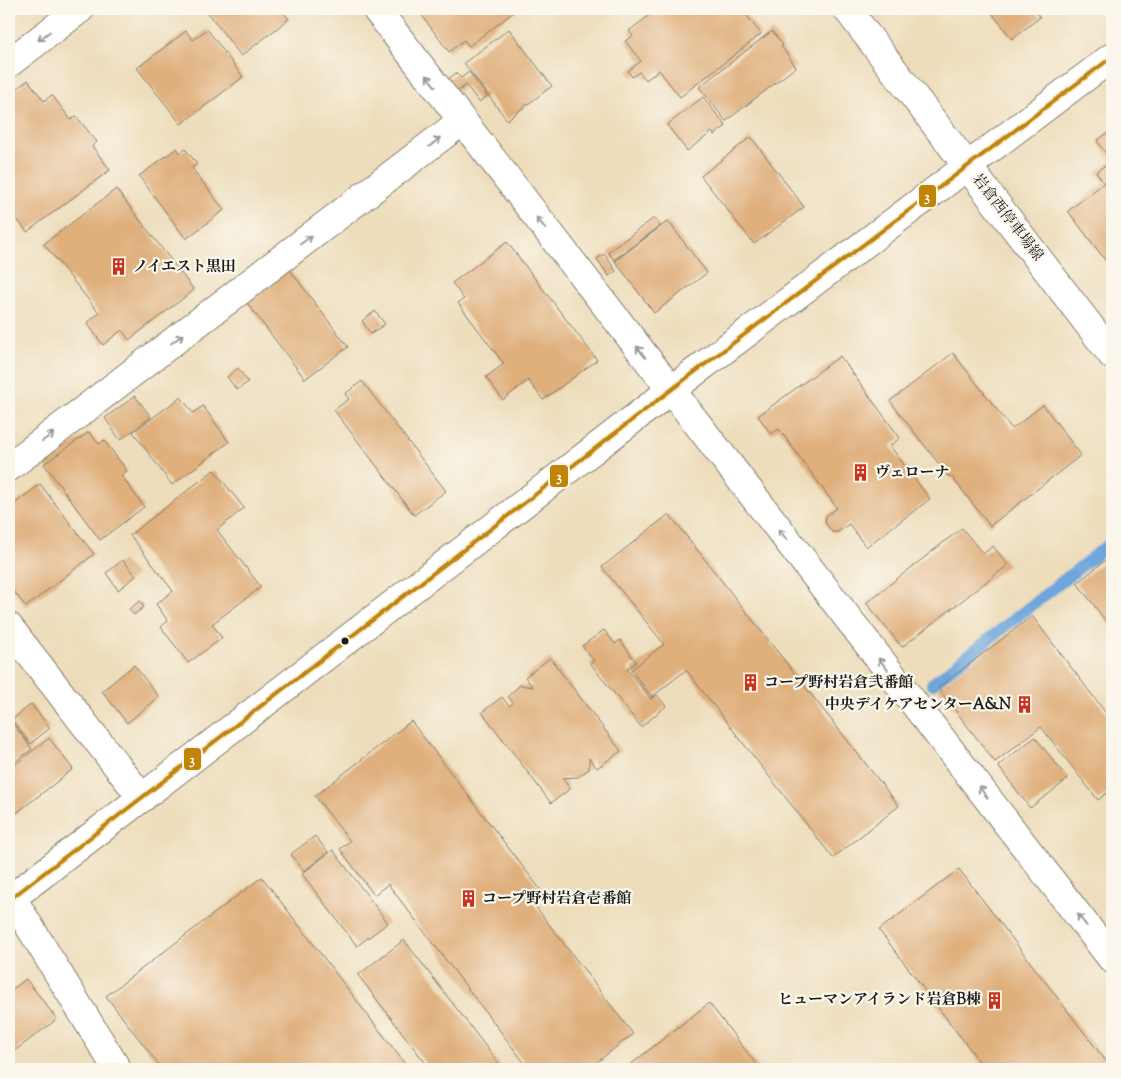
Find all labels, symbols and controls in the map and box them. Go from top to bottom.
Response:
one-way arrow [38,30,51,41]
one-way arrow [426,75,437,88]
one-way arrow [428,136,441,147]
street label: 岩倉西停車場線 [966,170,1048,266]
line badge: 3 [918,184,937,208]
text: 3 [924,188,930,208]
one-way arrow [536,217,547,230]
one-way arrow [299,235,312,246]
building icon: ノイエスト黒田 [109,257,129,277]
place label: ノイエスト黒田 [133,257,236,278]
one-way arrow [170,334,184,344]
one-way arrow [635,346,646,359]
one-way arrow [41,432,54,443]
building icon: ヴェローナ [851,463,871,483]
place label: ヴェローナ [875,463,949,484]
line badge: 3 [549,464,569,488]
text: 3 [556,468,562,488]
one-way arrow [778,529,789,542]
unlabelled marker [340,636,350,646]
one-way arrow [878,657,888,671]
building icon: コープ野村岩倉弐番館 [740,673,760,693]
place label: コープ野村岩倉弐番館 [764,673,913,694]
place label: 中央デイケアセンターA&N [825,695,1011,716]
building icon: 中央デイケアセンターA&N [1015,695,1035,715]
line badge: 3 [183,747,202,771]
text: 3 [189,751,195,771]
one-way arrow [977,786,988,799]
building icon: コープ野村岩倉壱番館 [458,889,478,909]
place label: コープ野村岩倉壱番館 [482,889,631,910]
one-way arrow [1077,914,1088,927]
place label: ヒューマンアイランド岩倉B棟 [778,990,981,1011]
building icon: ヒューマンアイランド岩倉B棟 [985,990,1005,1010]

